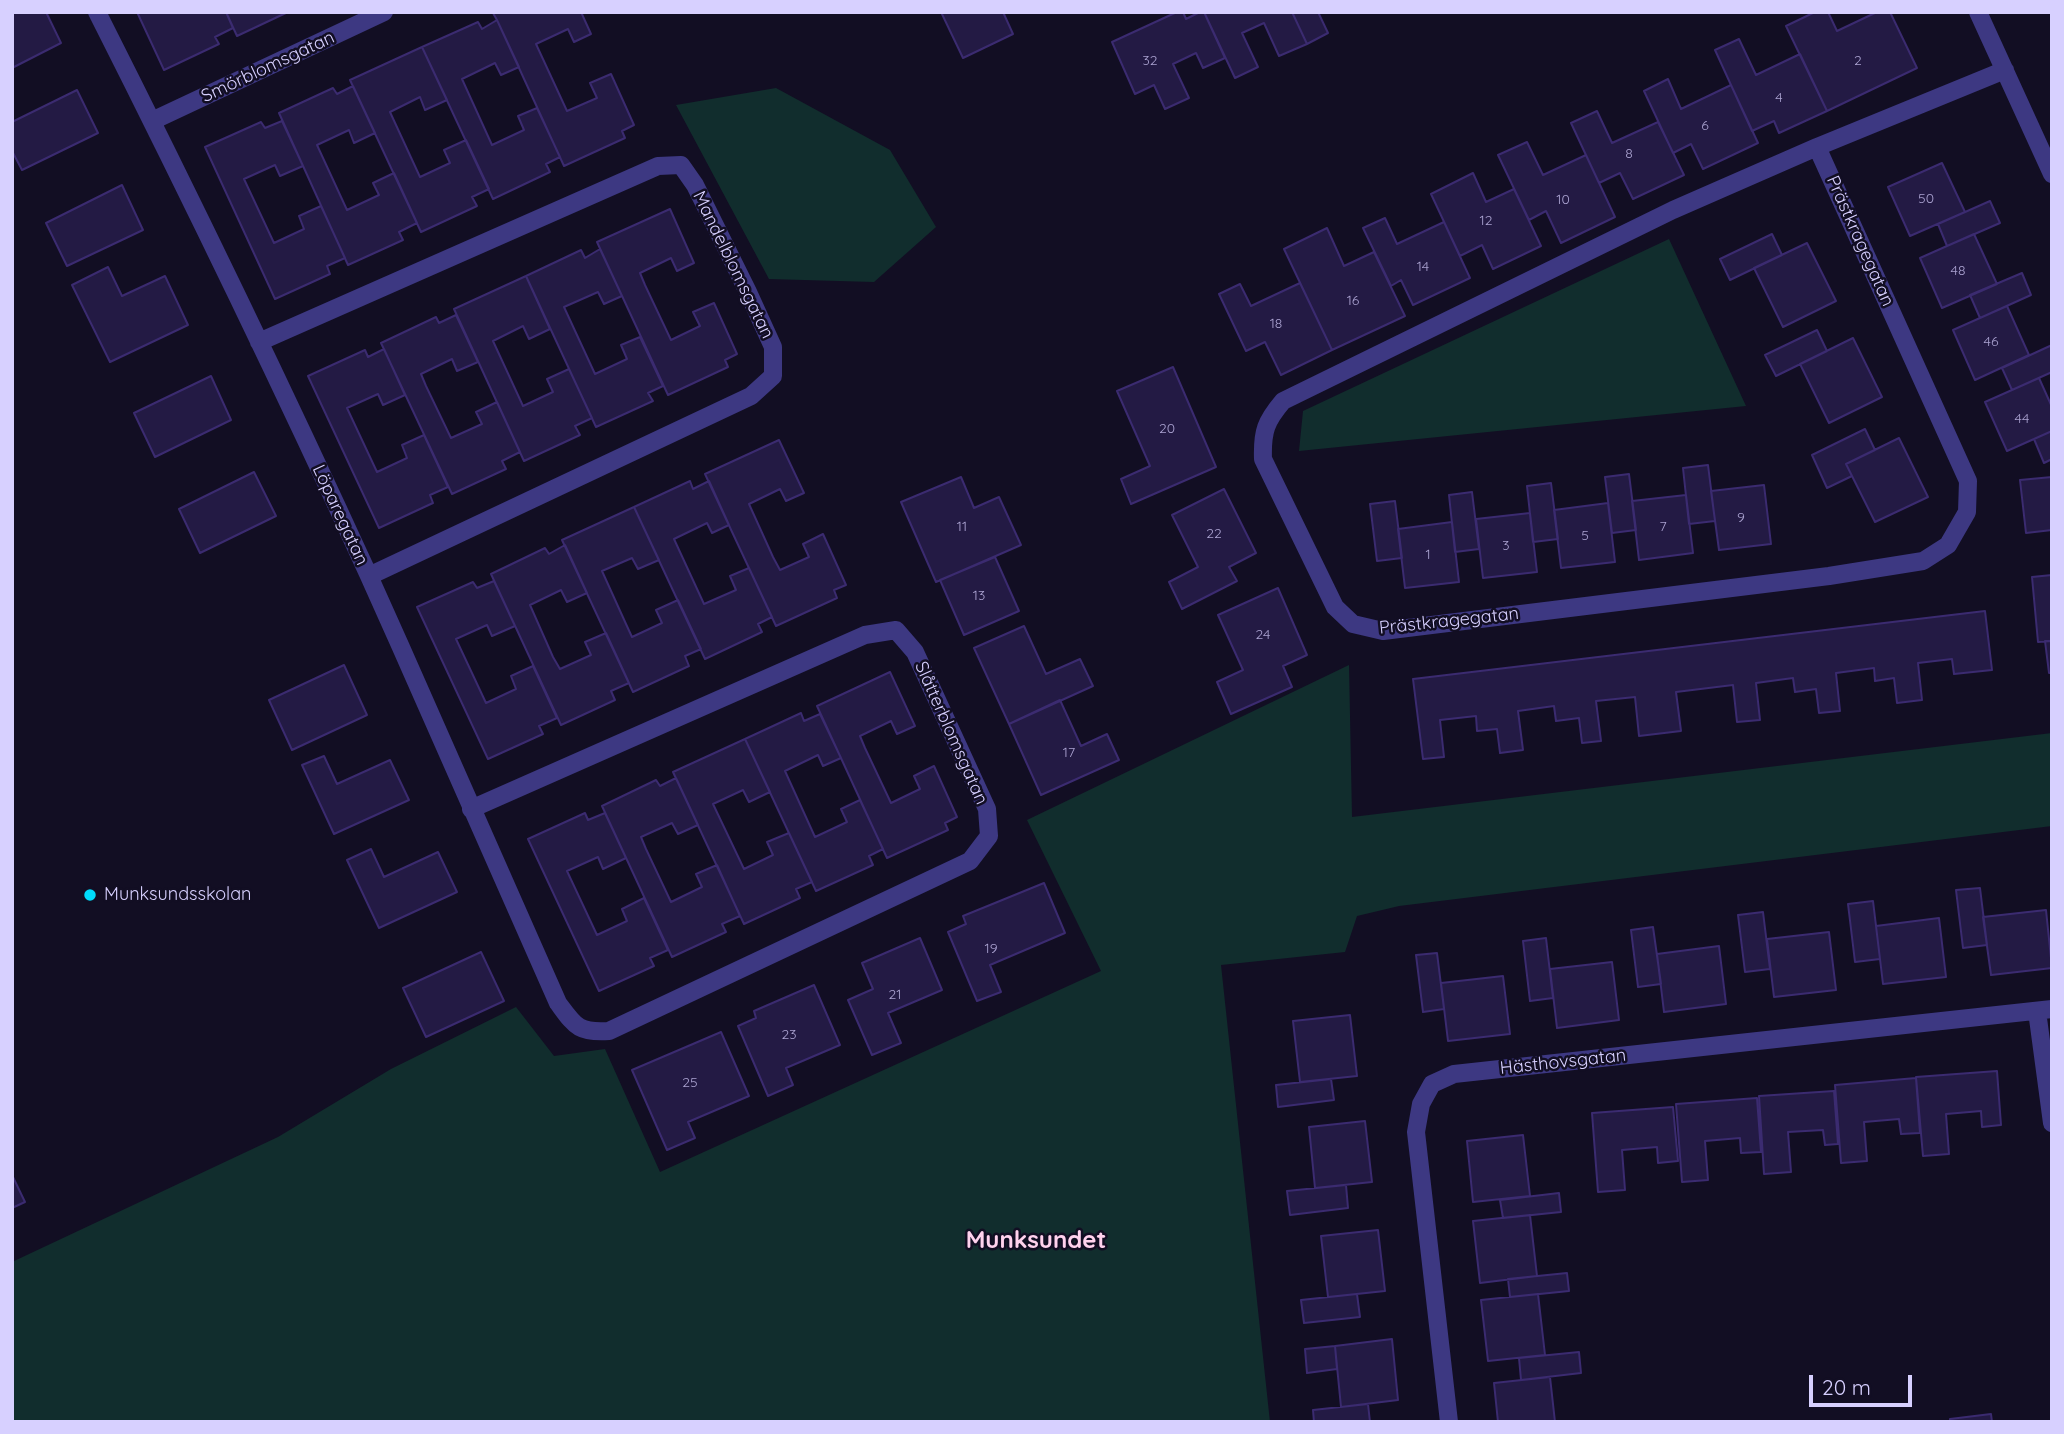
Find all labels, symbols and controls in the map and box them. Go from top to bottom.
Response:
street label: Smörblomsgatan [198,27,338,107]
house number: 32 [1142,53,1158,69]
house number: 2 [1854,53,1862,69]
house number: 4 [1775,90,1783,106]
house number: 6 [1701,118,1709,134]
house number: 8 [1625,146,1633,162]
street label: Prästkragegatan [1822,172,1898,310]
street label: Mandelblomsgatan [688,188,778,342]
house number: 50 [1918,191,1934,207]
house number: 10 [1556,192,1570,208]
house number: 12 [1480,213,1492,229]
house number: 14 [1417,259,1429,275]
house number: 48 [1951,263,1965,279]
house number: 16 [1347,293,1359,309]
house number: 18 [1270,316,1282,332]
house number: 46 [1984,334,1998,350]
house number: 44 [2015,411,2029,427]
house number: 20 [1159,421,1175,437]
street label: Löparegatan [307,461,373,569]
house number: 9 [1737,510,1745,526]
house number: 11 [957,519,967,535]
house number: 7 [1659,519,1667,535]
house number: 22 [1206,526,1222,542]
house number: 5 [1581,528,1589,544]
house number: 3 [1502,538,1510,554]
house number: 1 [1425,547,1431,563]
house number: 13 [973,588,985,604]
street label: Prästkragegatan [1378,603,1520,639]
house number: 24 [1256,627,1270,643]
street label: Slåtterblomsgatan [910,658,992,808]
house number: 17 [1063,745,1075,761]
place label: Munksundsskolan [104,884,252,906]
marker: Munksundsskolan [82,887,98,903]
house number: 19 [985,941,997,957]
house number: 21 [889,987,901,1003]
house number: 23 [781,1027,797,1043]
street label: Hästhovsgatan [1499,1045,1627,1079]
house number: 25 [682,1075,698,1091]
district label: Munksundet [966,1227,1106,1255]
scale bar [1812,1360,1915,1404]
text: 20 m [1822,1374,1871,1400]

